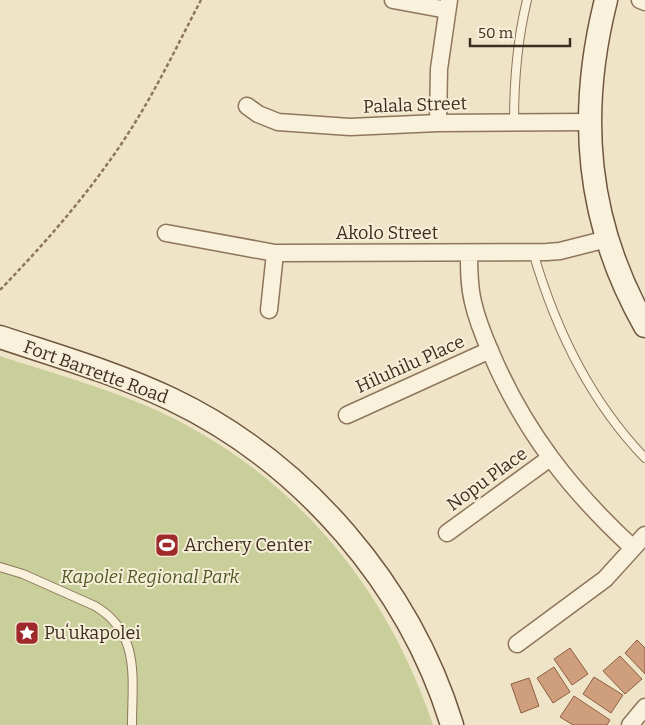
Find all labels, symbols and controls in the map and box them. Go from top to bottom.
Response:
scale bar [470,15,570,47]
text: 50 m [478,24,514,42]
street label: Palala Street [363,92,468,118]
street label: Akolo Street [336,222,439,244]
street label: Hiluhilu Place [352,330,468,398]
street label: Fort Barrette Road [21,336,172,409]
street label: Nopu Place [443,443,531,515]
sports icon: Archery Center [154,532,180,558]
place label: Archery Center [184,534,312,556]
park label: Kapolei Regional Park [61,566,240,588]
place icon: Puʻukapolei [14,620,40,646]
place label: Puʻukapolei [44,622,141,644]

